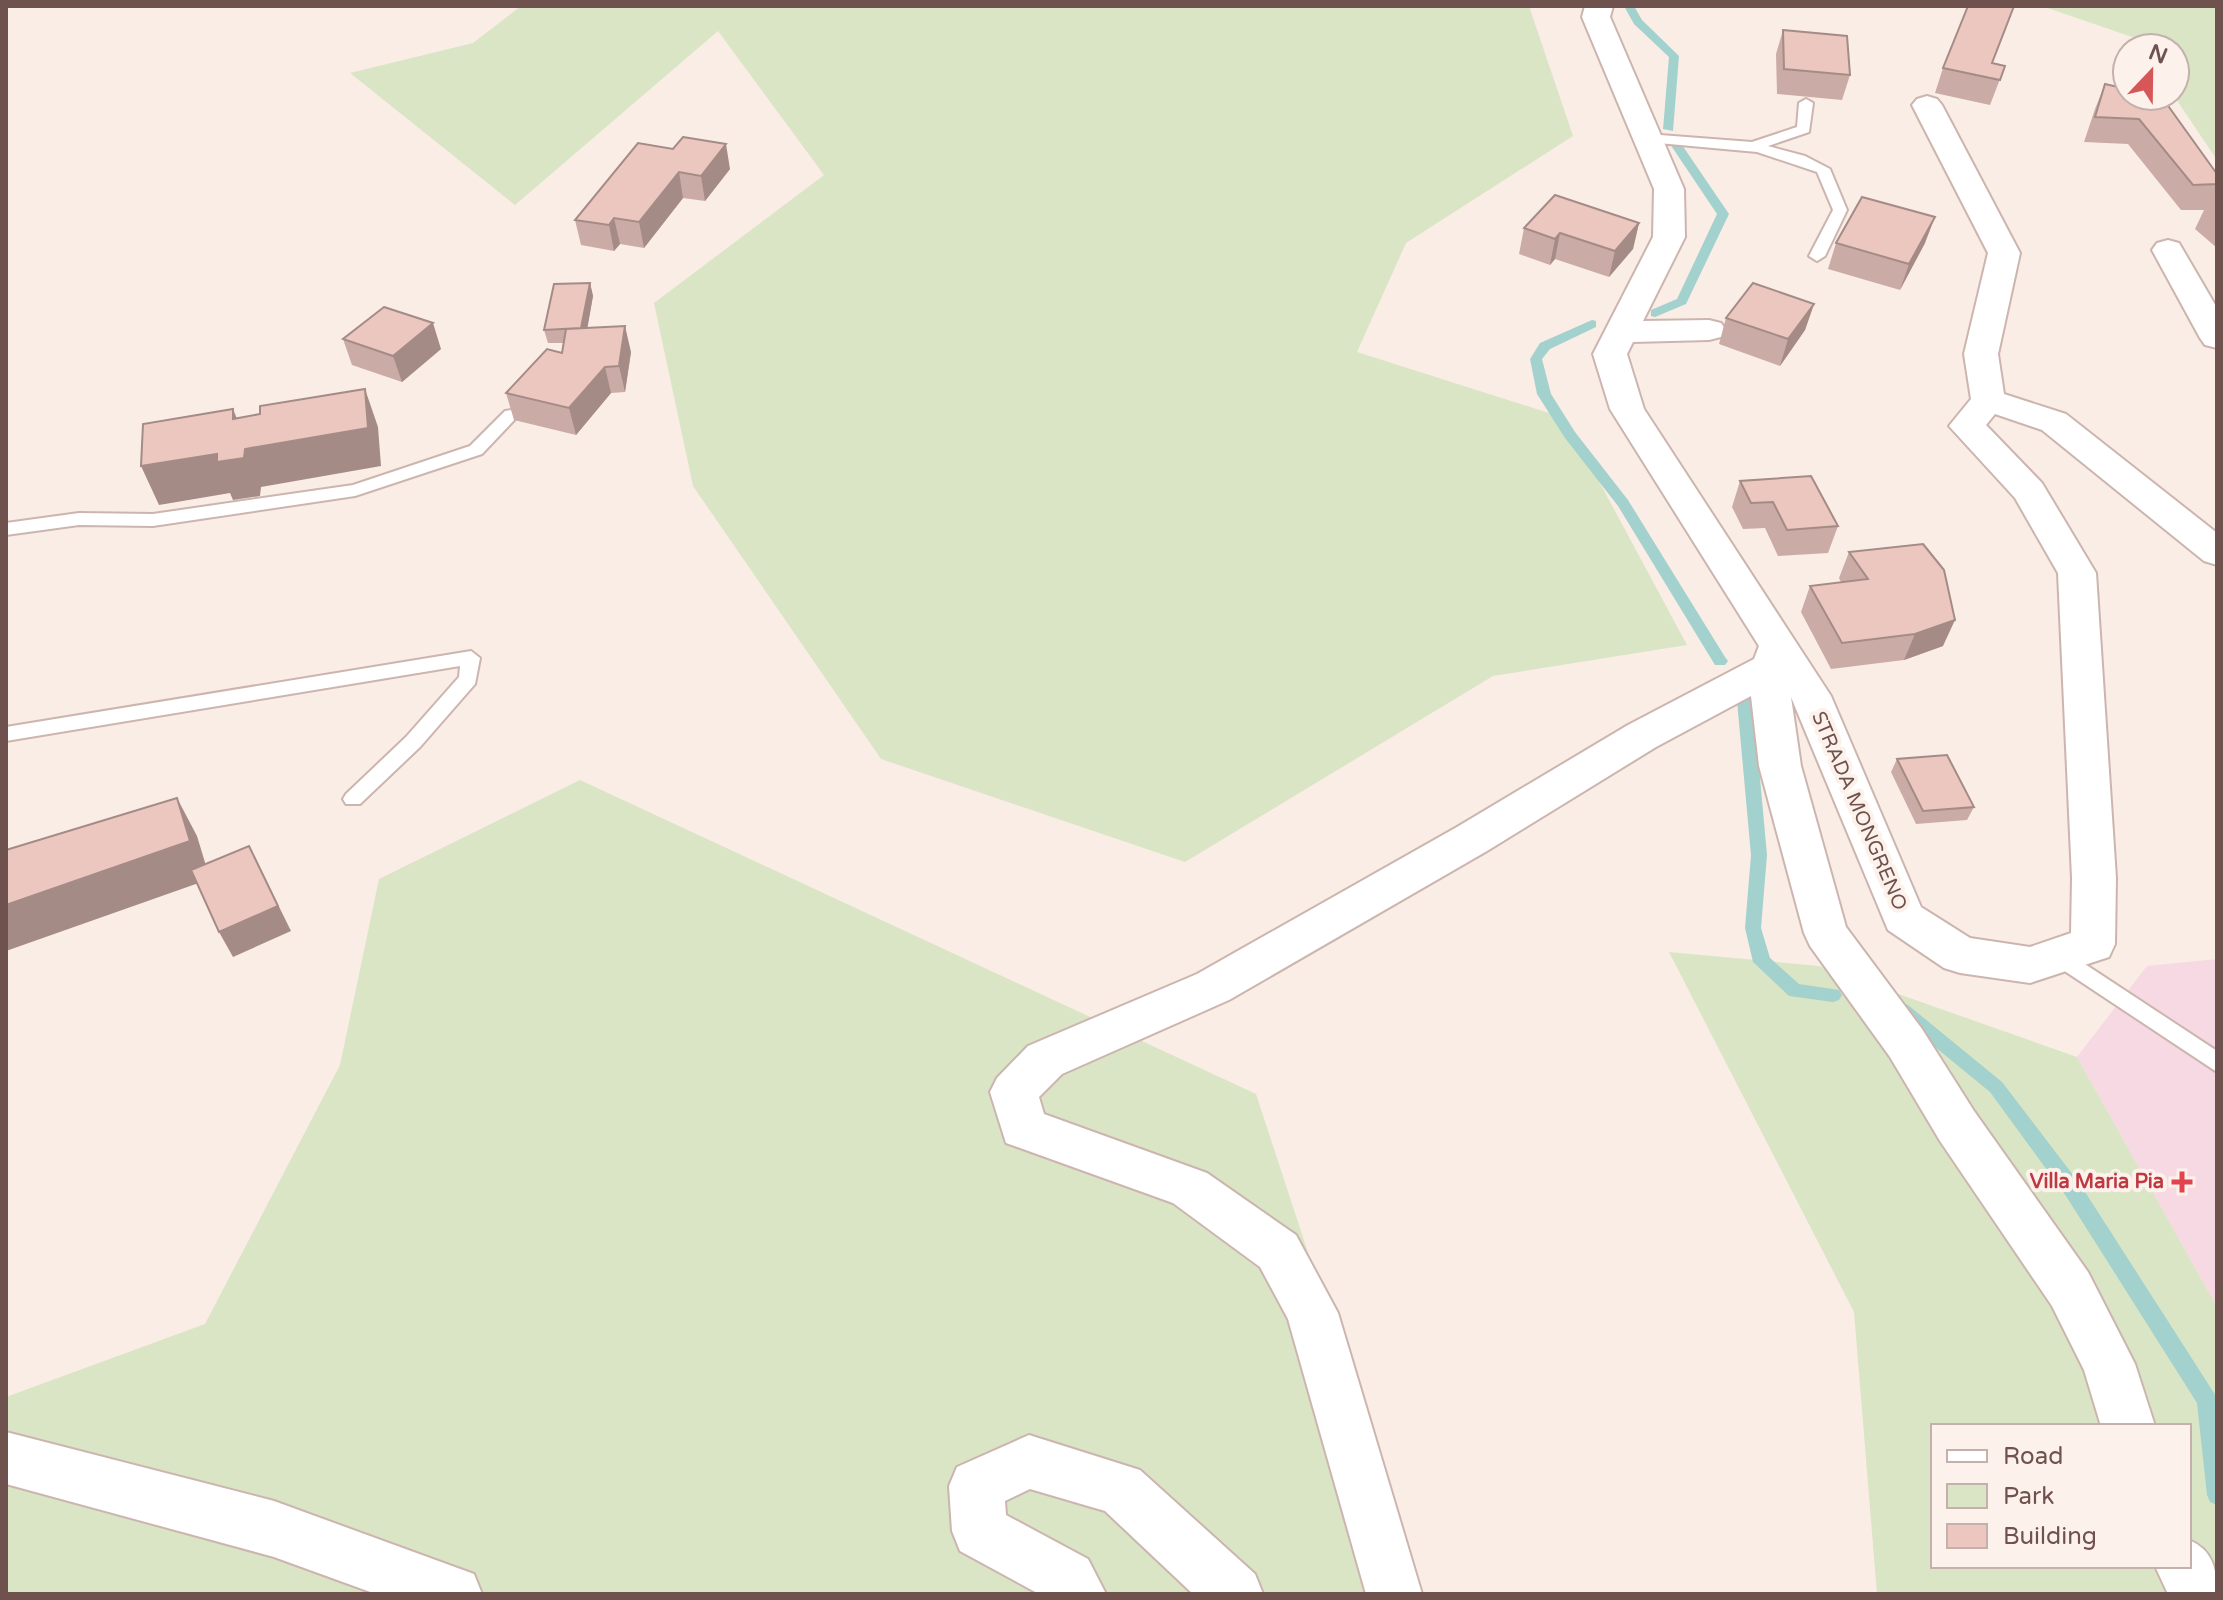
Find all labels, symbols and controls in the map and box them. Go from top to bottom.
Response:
north arrow [2111,32,2191,112]
text: N [2145,39,2171,70]
street label: STRADA MONGRENO [1806,708,1912,914]
place label: Villa Maria Pia [2030,1170,2164,1194]
marker: Villa Maria Pia [2171,1171,2193,1193]
legend [1931,1424,2191,1568]
text: Road [2003,1442,2063,1471]
text: Park [2003,1482,2054,1511]
text: Building [2003,1522,2097,1551]

